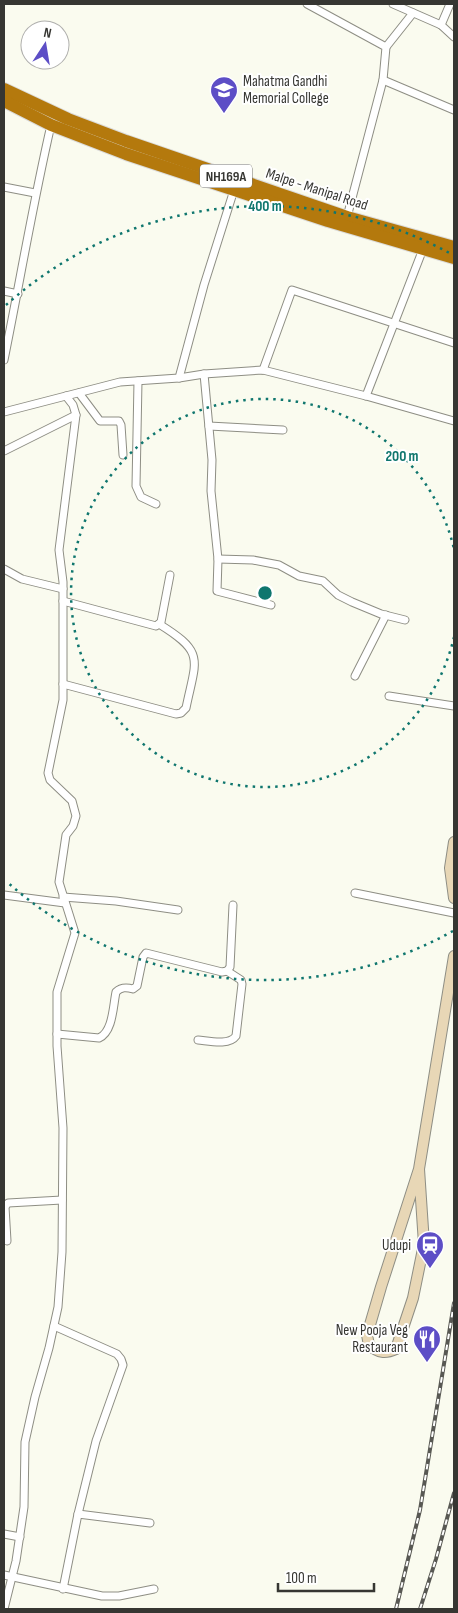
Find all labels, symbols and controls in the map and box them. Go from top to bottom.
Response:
north arrow [20,20,70,70]
text: N [42,24,53,42]
place label: Mahatma Gandhi Memorial College [243,72,329,108]
school or university icon: Mahatma Gandhi Memorial College [209,75,239,114]
street label: Malpe - Manipal Road [263,164,370,215]
road number: NH169A [200,165,252,188]
text: 400 m [248,197,282,216]
text: 200 m [385,447,419,466]
centre of rings [256,584,274,602]
station icon: Udupi [415,1230,445,1269]
place label: Udupi [382,1236,411,1255]
place label: New Pooja Veg Restaurant [336,1321,408,1357]
restaurant icon: New Pooja Veg Restaurant [412,1324,442,1363]
scale bar [278,1560,374,1592]
text: 100 m [286,1569,317,1588]

